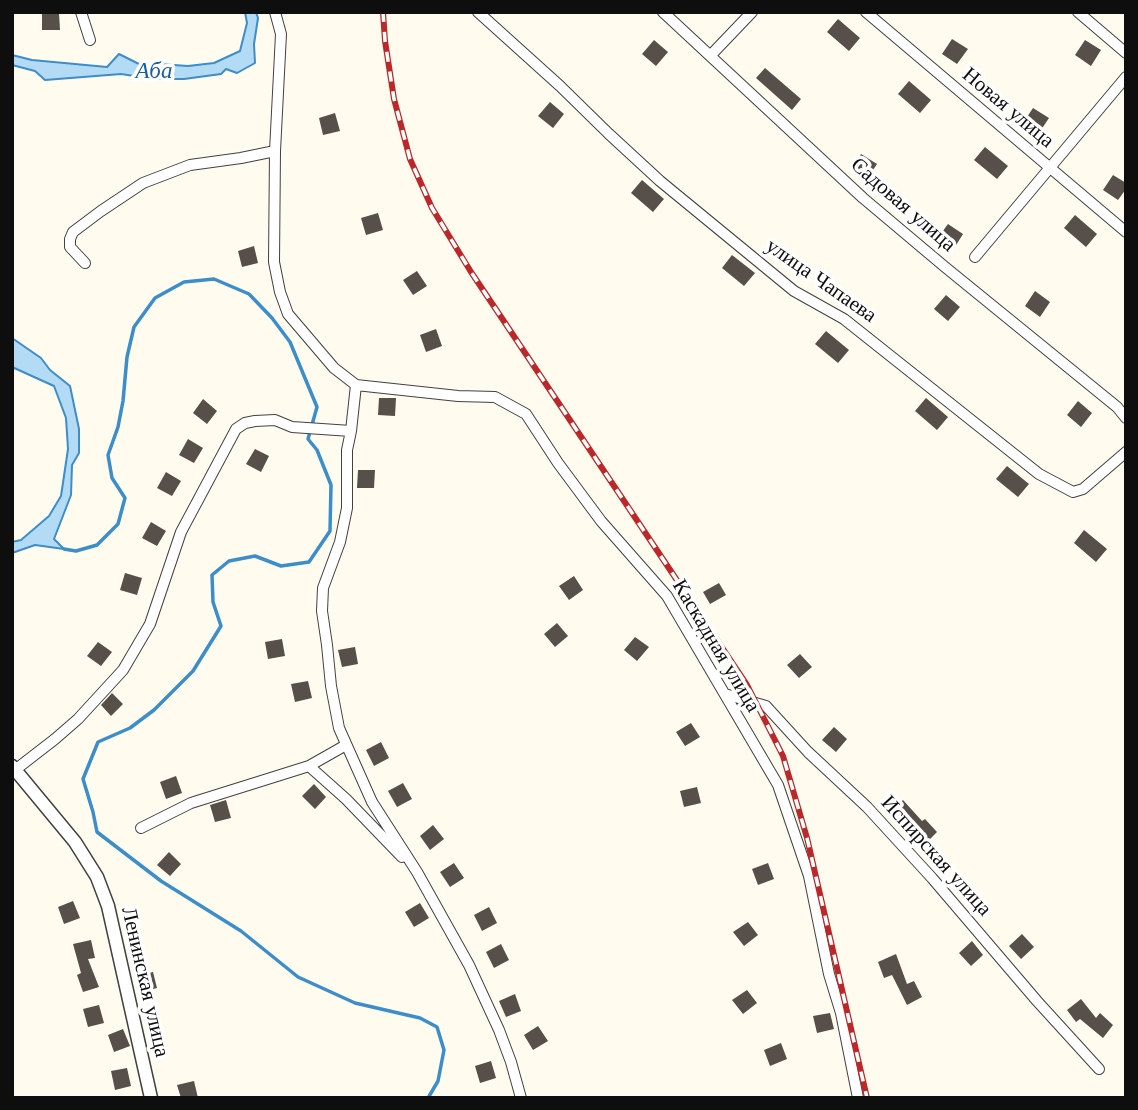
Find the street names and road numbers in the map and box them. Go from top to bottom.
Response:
street label: Новая улица [957,62,1059,154]
street label: Садовая улица [845,153,961,257]
street label: улица Чапаева [761,234,881,328]
street label: Каскадная улица [666,575,766,717]
street label: Испирская улица [875,791,997,921]
street label: Ленинская улица [115,905,175,1059]

